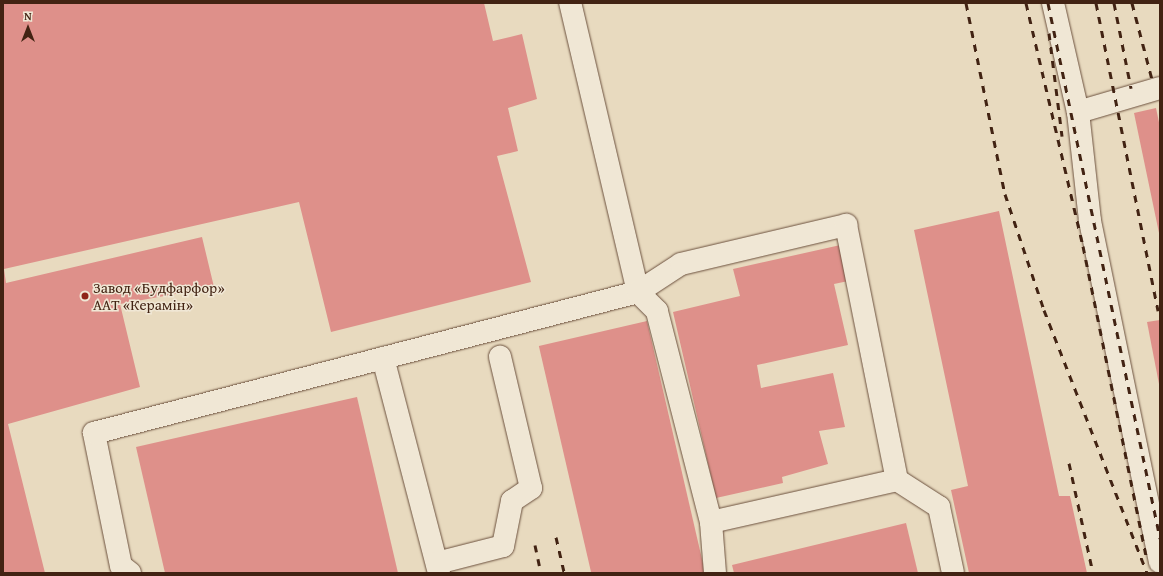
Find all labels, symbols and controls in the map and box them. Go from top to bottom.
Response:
north arrow [8,8,48,48]
text: N [24,8,32,24]
place label: Завод «Будфарфор» ААТ «Керамін» [93,278,225,313]
marker: Завод «Будфарфор» ААТ «Керамін» [80,291,90,301]

